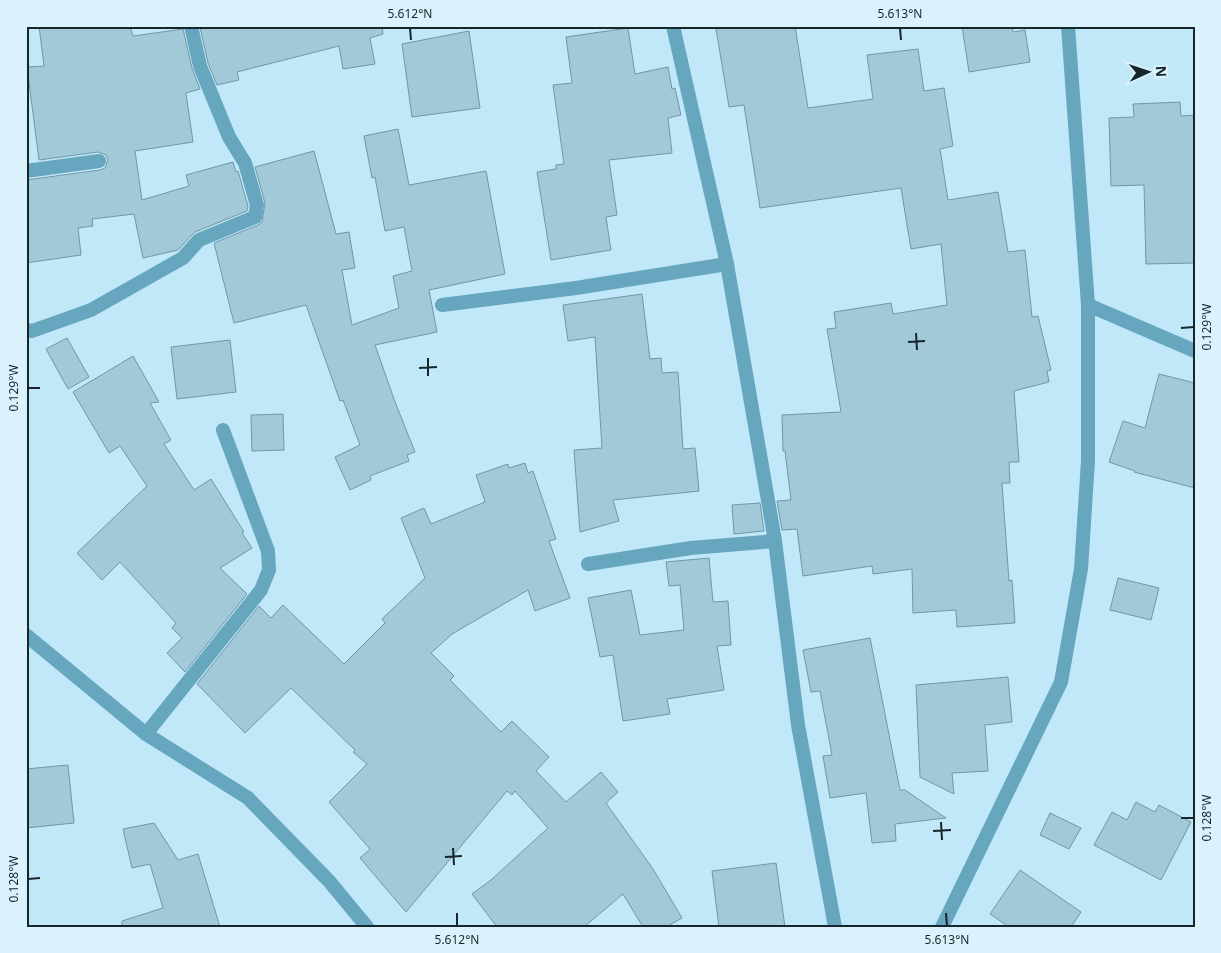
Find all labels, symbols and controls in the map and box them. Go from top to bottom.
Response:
text: 5.612°N [388,5,432,22]
text: 5.613°N [878,5,922,22]
north arrow [1124,48,1174,98]
text: N [1152,65,1171,77]
text: 0.129°W [1198,304,1215,350]
text: 0.129°W [5,365,22,411]
text: 0.128°W [1198,795,1215,841]
text: 0.128°W [5,856,22,902]
text: 5.612°N [435,931,479,948]
text: 5.613°N [925,931,969,948]

